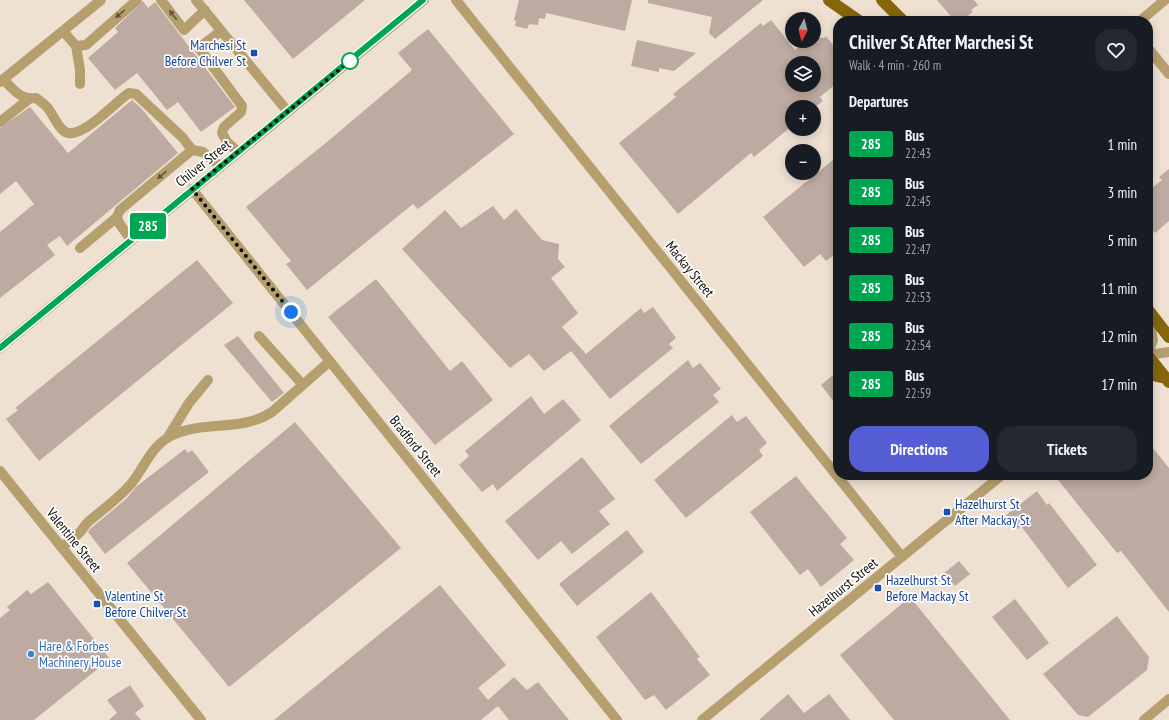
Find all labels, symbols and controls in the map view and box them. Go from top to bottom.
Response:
one-way arrow [115,9,126,18]
one-way arrow [169,9,177,20]
north arrow [785,12,821,48]
map controls [785,12,821,180]
button: heart [1095,29,1137,71]
text: Chilver St After Marchesi St [849,30,1033,54]
place label: Marchesi St Before Chilver St [165,36,246,70]
marker: Marchesi St Before Chilver St [249,48,259,58]
unlabelled marker [341,52,359,70]
button: layers [785,56,821,92]
text: Walk · 4 min · 260 m [849,57,941,74]
text: Departures [849,92,908,111]
button: + [785,100,821,136]
text: Bus [905,126,924,145]
street label: Chilver Street [172,135,234,191]
text: 285 [861,135,881,153]
text: 1 min [1107,135,1137,154]
button: − [785,144,821,180]
text: 22:43 [905,145,931,162]
one-way arrow [157,170,167,179]
text: Bus [905,174,924,193]
text: 285 [861,183,881,201]
text: 3 min [1107,183,1137,202]
text: 22:45 [905,193,931,210]
line badge: 285 [125,213,171,239]
text: 285 [138,217,158,235]
text: Bus [905,222,924,241]
text: 285 [861,231,881,249]
text: 5 min [1107,231,1137,250]
street label: Mackay Street [662,237,718,301]
text: 22:47 [905,241,931,258]
text: Bus [905,270,924,289]
text: 285 [861,279,881,297]
text: 11 min [1101,279,1137,298]
text: 22:53 [905,289,931,306]
your location [281,302,301,322]
text: Bus [905,318,924,337]
text: 285 [861,327,881,345]
text: 12 min [1101,327,1137,346]
text: 22:54 [905,337,931,354]
text: Bus [905,366,924,385]
text: 285 [861,375,881,393]
text: 17 min [1101,375,1137,394]
text: 22:59 [905,385,931,402]
street label: Bradford Street [386,412,446,480]
button: Directions [849,426,989,472]
button: Tickets [997,426,1137,472]
place label: Hazelhurst St After Mackay St [955,495,1030,529]
street label: Valentine Street [42,503,105,576]
marker: Hazelhurst St After Mackay St [942,507,952,517]
street label: Hazelhurst Street [805,554,881,620]
place label: Hazelhurst St Before Mackay St [886,571,969,605]
marker: Hazelhurst St Before Mackay St [873,583,883,593]
place label: Valentine St Before Chilver St [104,587,186,621]
marker: Valentine St Before Chilver St [92,599,102,609]
place label: Hare & Forbes Machinery House [39,637,122,671]
marker: Hare & Forbes Machinery House [26,649,36,659]

